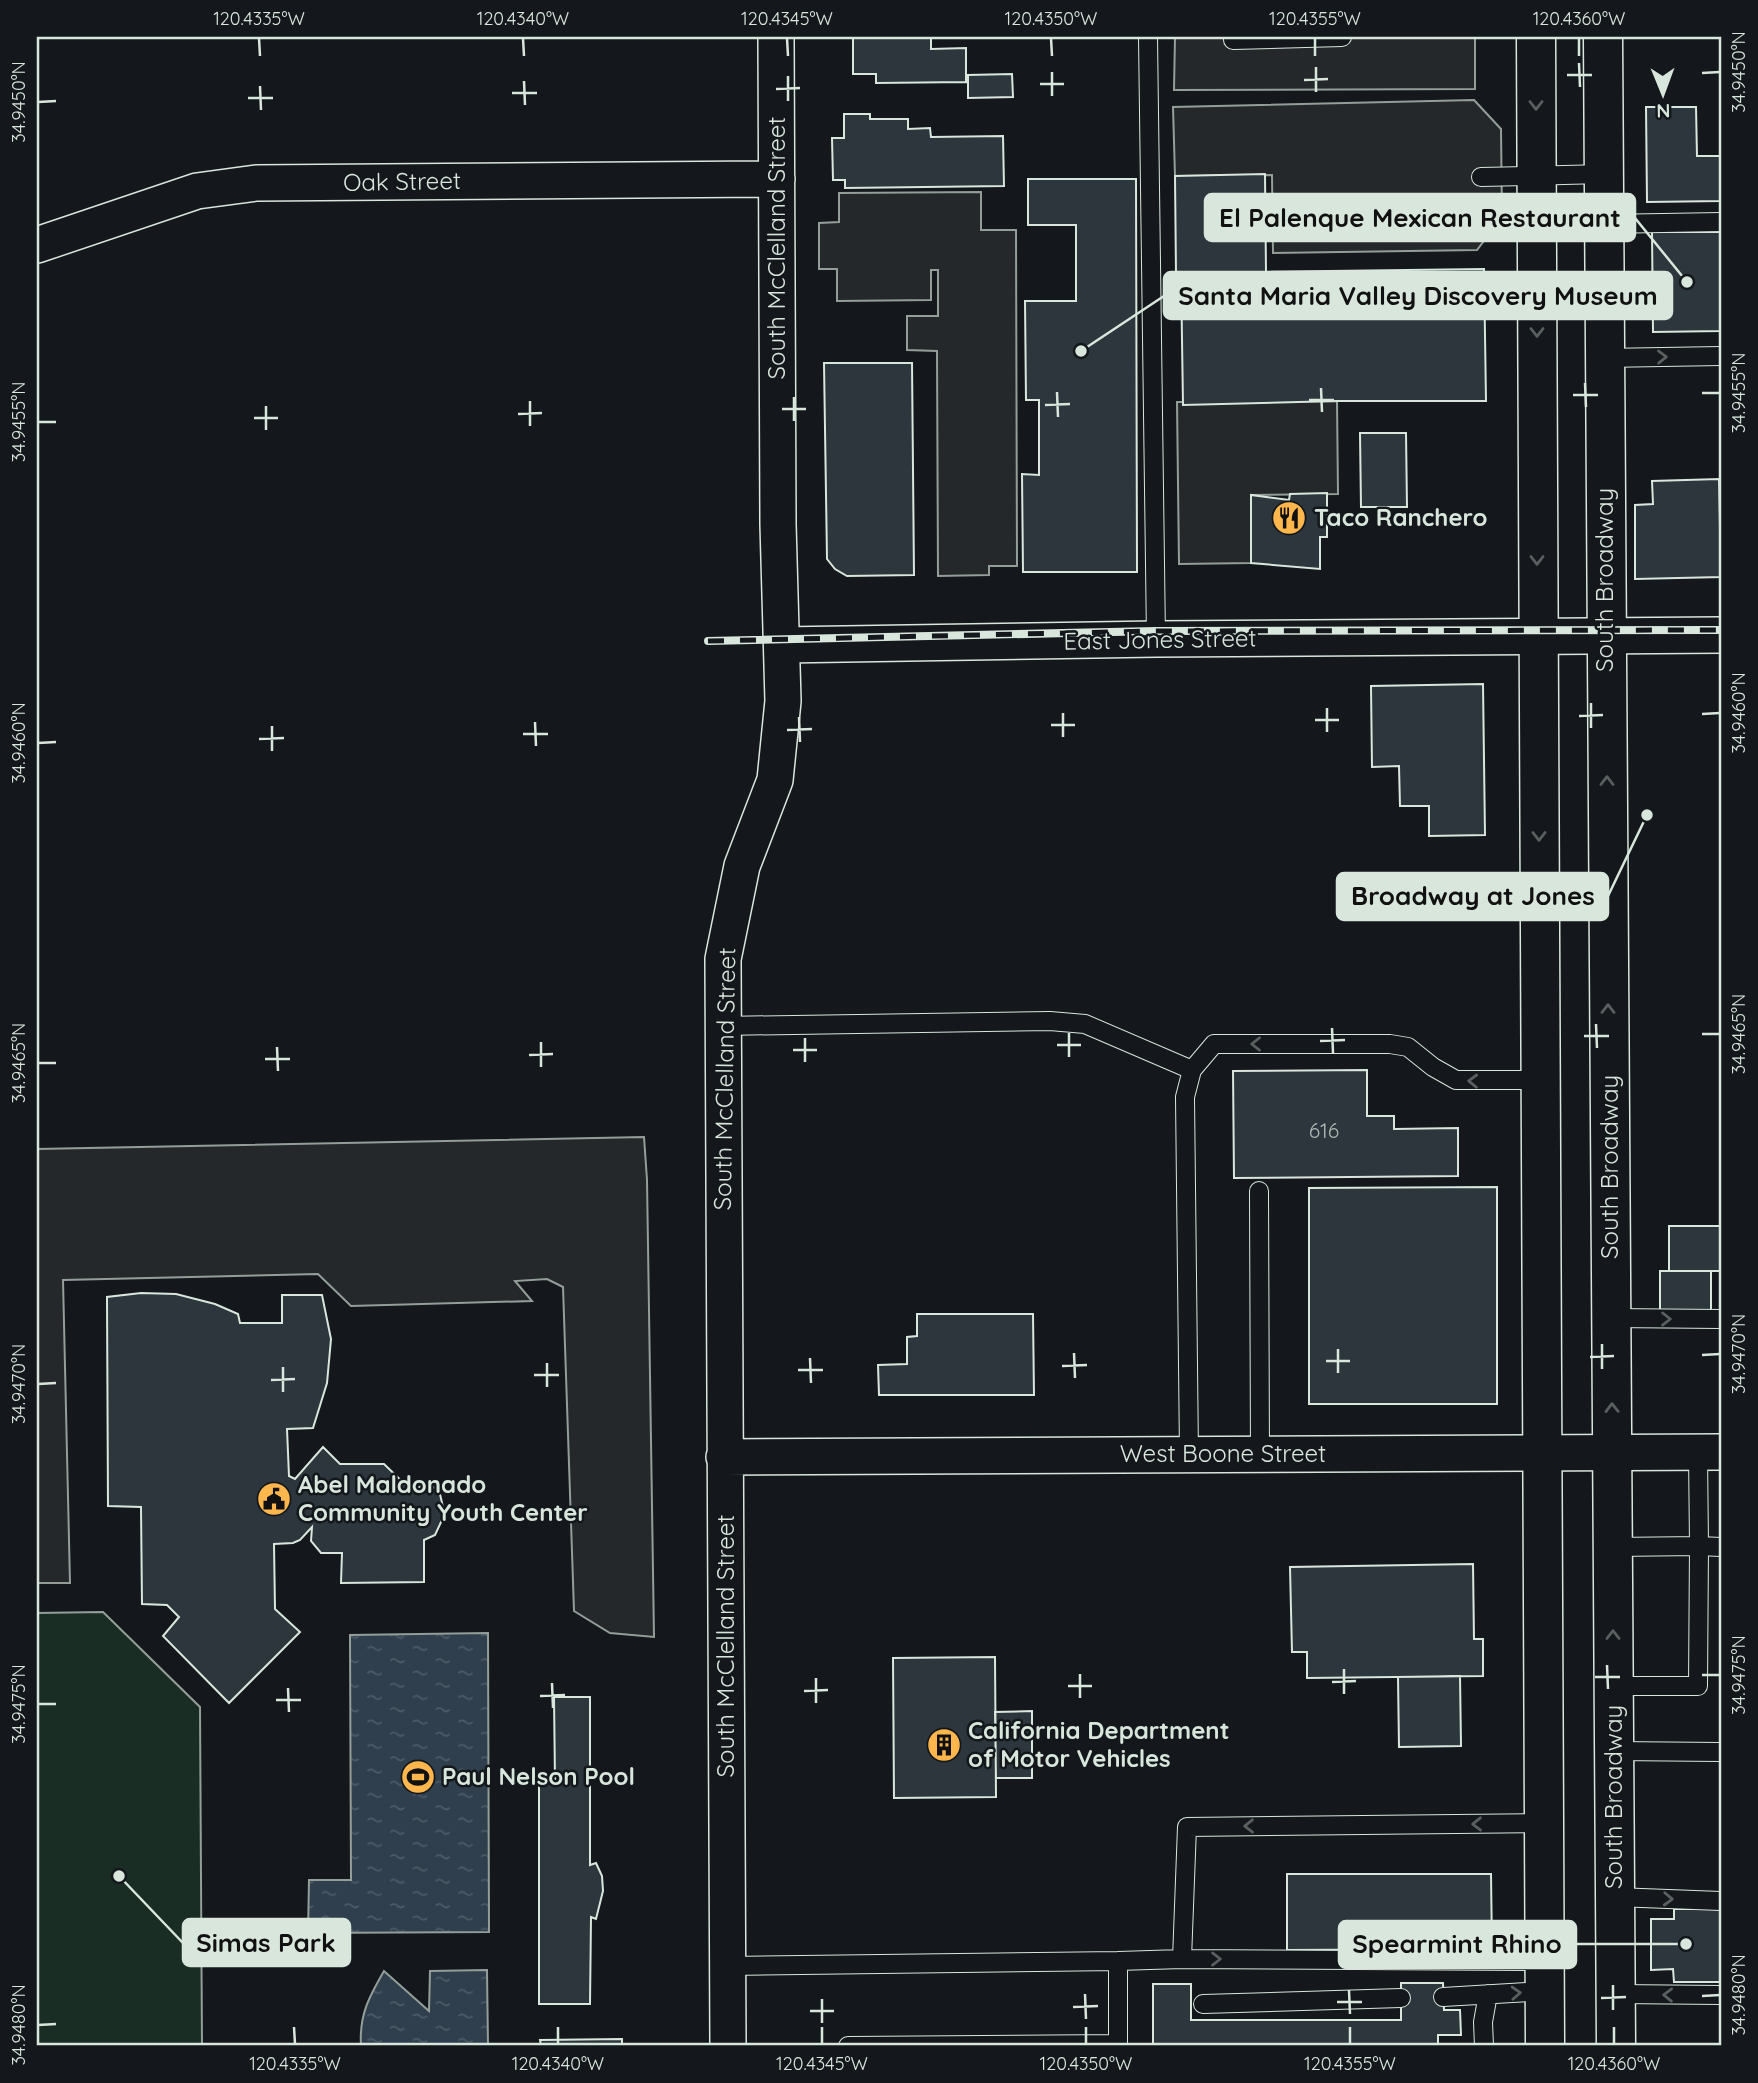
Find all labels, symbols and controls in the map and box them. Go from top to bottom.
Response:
text: 120.4335°W [213,7,305,30]
text: 120.4340°W [477,7,569,30]
text: 120.4345°W [741,7,833,30]
text: 120.4350°W [1005,7,1097,30]
text: 120.4355°W [1269,7,1361,30]
text: 120.4360°W [1533,7,1625,30]
text: 34.9450°N [1727,31,1750,113]
north arrow [1628,60,1698,130]
text: 34.9450°N [7,61,30,143]
text: N [1656,99,1670,123]
one-way arrow [1528,100,1544,111]
street label: South McClelland Street [761,117,791,379]
street label: Oak Street [343,165,461,197]
callout: El Palenque Mexican Restaurant [1205,194,1635,241]
text: El Palenque Mexican Restaurant [1219,201,1621,234]
callout: Santa Maria Valley Discovery Museum [1164,272,1672,319]
text: Santa Maria Valley Discovery Museum [1178,279,1658,312]
one-way arrow [1529,328,1545,338]
one-way arrow [1657,349,1668,364]
text: 34.9455°N [1727,353,1750,433]
text: 34.9455°N [7,382,30,462]
street label: South Broadway [1589,488,1619,672]
restaurant icon: Taco Ranchero [1270,499,1308,537]
place label: Taco Ranchero [1314,502,1487,532]
one-way arrow [1529,555,1545,566]
street label: East Jones Street [1063,622,1257,656]
text: 34.9460°N [1727,672,1750,754]
text: 34.9460°N [7,702,30,784]
one-way arrow [1599,775,1614,786]
one-way arrow [1531,832,1547,842]
callout: Broadway at Jones [1337,873,1608,920]
text: Broadway at Jones [1351,879,1595,912]
street label: South McClelland Street [707,947,741,1211]
text: 34.9465°N [1727,994,1750,1074]
one-way arrow [1600,1003,1616,1013]
text: 34.9465°N [7,1023,30,1103]
one-way arrow [1250,1036,1261,1052]
one-way arrow [1467,1074,1478,1089]
street label: South Broadway [1594,1075,1624,1259]
house number: 616 [1309,1117,1339,1143]
one-way arrow [1661,1311,1672,1327]
text: 34.9470°N [1727,1314,1750,1394]
text: 34.9470°N [7,1344,30,1424]
one-way arrow [1604,1402,1620,1412]
street label: West Boone Street [1120,1438,1326,1468]
place label: Abel Maldonado Community Youth Center [298,1469,588,1527]
public building icon: Abel Maldonado Community Youth Center [255,1480,293,1518]
street label: South McClelland Street [710,1515,740,1777]
one-way arrow [1605,1629,1621,1640]
text: 34.9475°N [1727,1635,1750,1715]
text: 34.9475°N [7,1664,30,1744]
street label: South Broadway [1598,1705,1628,1889]
place label: California Department of Motor Vehicles [968,1715,1229,1773]
building icon: California Department of Motor Vehicles [925,1726,963,1764]
sports icon: Paul Nelson Pool [399,1758,437,1796]
place label: Paul Nelson Pool [442,1761,635,1791]
one-way arrow [1471,1816,1482,1831]
one-way arrow [1243,1818,1254,1834]
one-way arrow [1663,1892,1674,1907]
callout: Simas Park [183,1919,350,1966]
callout: Spearmint Rhino [1339,1921,1576,1968]
text: Simas Park [196,1926,336,1959]
text: Spearmint Rhino [1352,1927,1562,1960]
one-way arrow [1211,1951,1221,1967]
text: 34.9480°N [1727,1954,1750,2036]
text: 34.9480°N [7,1984,30,2066]
one-way arrow [1511,1986,1522,2001]
one-way arrow [1663,1987,1673,2003]
text: 120.4335°W [249,2052,341,2075]
text: 120.4340°W [512,2052,604,2075]
text: 120.4345°W [776,2052,868,2075]
text: 120.4350°W [1040,2052,1132,2075]
text: 120.4355°W [1304,2052,1396,2075]
text: 120.4360°W [1568,2052,1660,2075]

